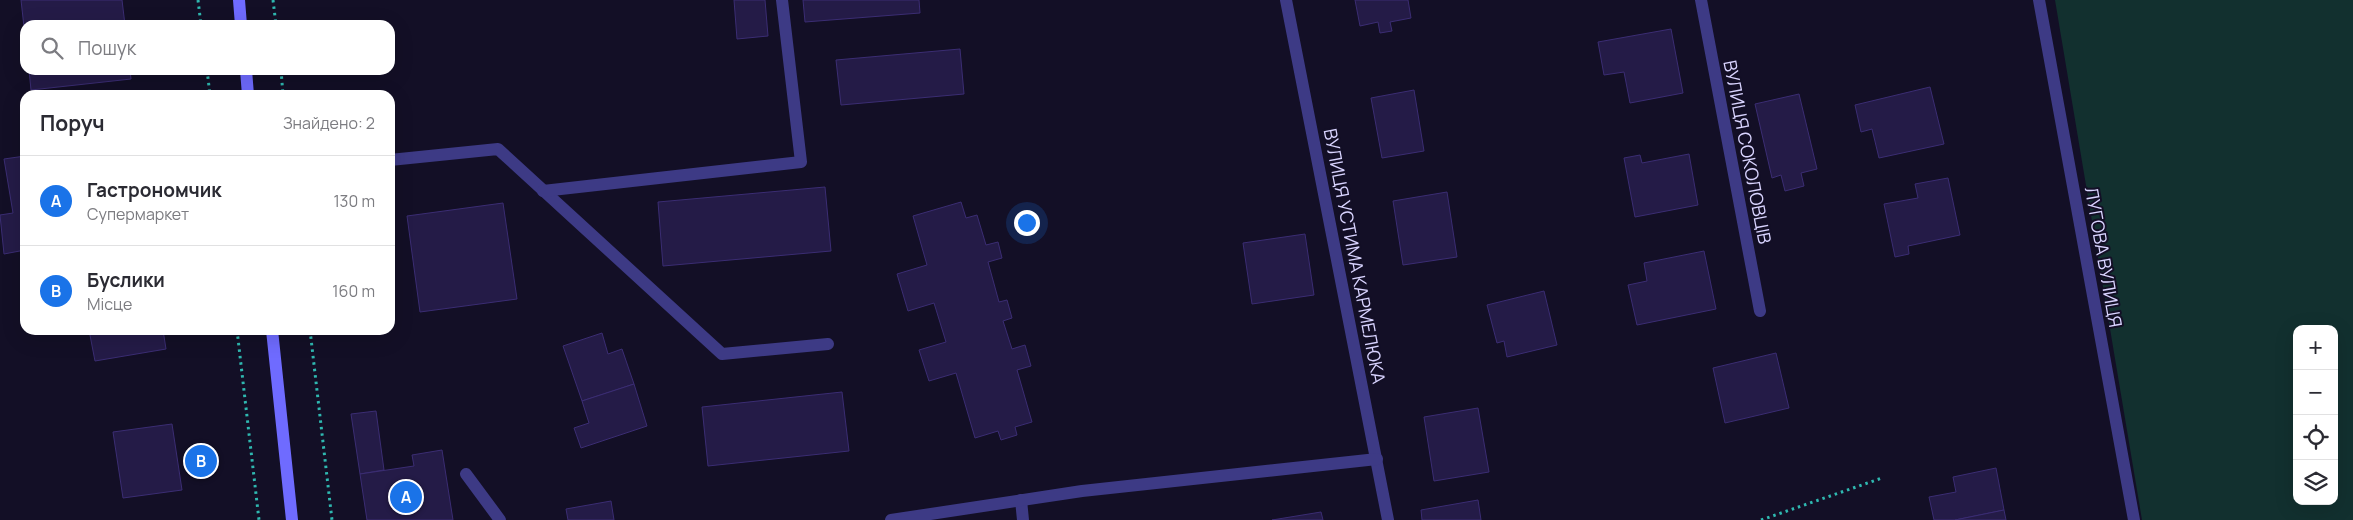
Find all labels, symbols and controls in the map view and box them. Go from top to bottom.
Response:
search box [20,20,395,75]
icon: search [38,34,66,62]
text: Пошук [78,35,136,61]
street label: ВУЛИЦЯ СОКОЛОВЦІВ [1718,58,1778,246]
text: Поруч [40,109,105,137]
text: Знайдено: 2 [283,112,375,134]
street label: ВУЛИЦЯ УСТИМА КАРМЕЛЮКА [1318,126,1392,386]
text: Гастрономчик [87,177,221,203]
street label: ЛУГОВА ВУЛИЦЯ [2080,185,2128,329]
text: A [51,190,61,212]
text: 130 m [333,190,375,212]
text: Супермаркет [87,203,189,225]
your location [1014,210,1040,236]
text: Буслики [87,267,165,293]
text: B [51,280,61,302]
text: 160 m [332,280,375,302]
text: Місце [87,293,132,315]
map controls [2293,325,2338,505]
button: + [2293,325,2338,370]
button: − [2293,370,2338,415]
button: locate [2293,415,2338,460]
pin: B [185,442,217,480]
button: layers [2293,460,2338,505]
pin: A [390,478,422,516]

